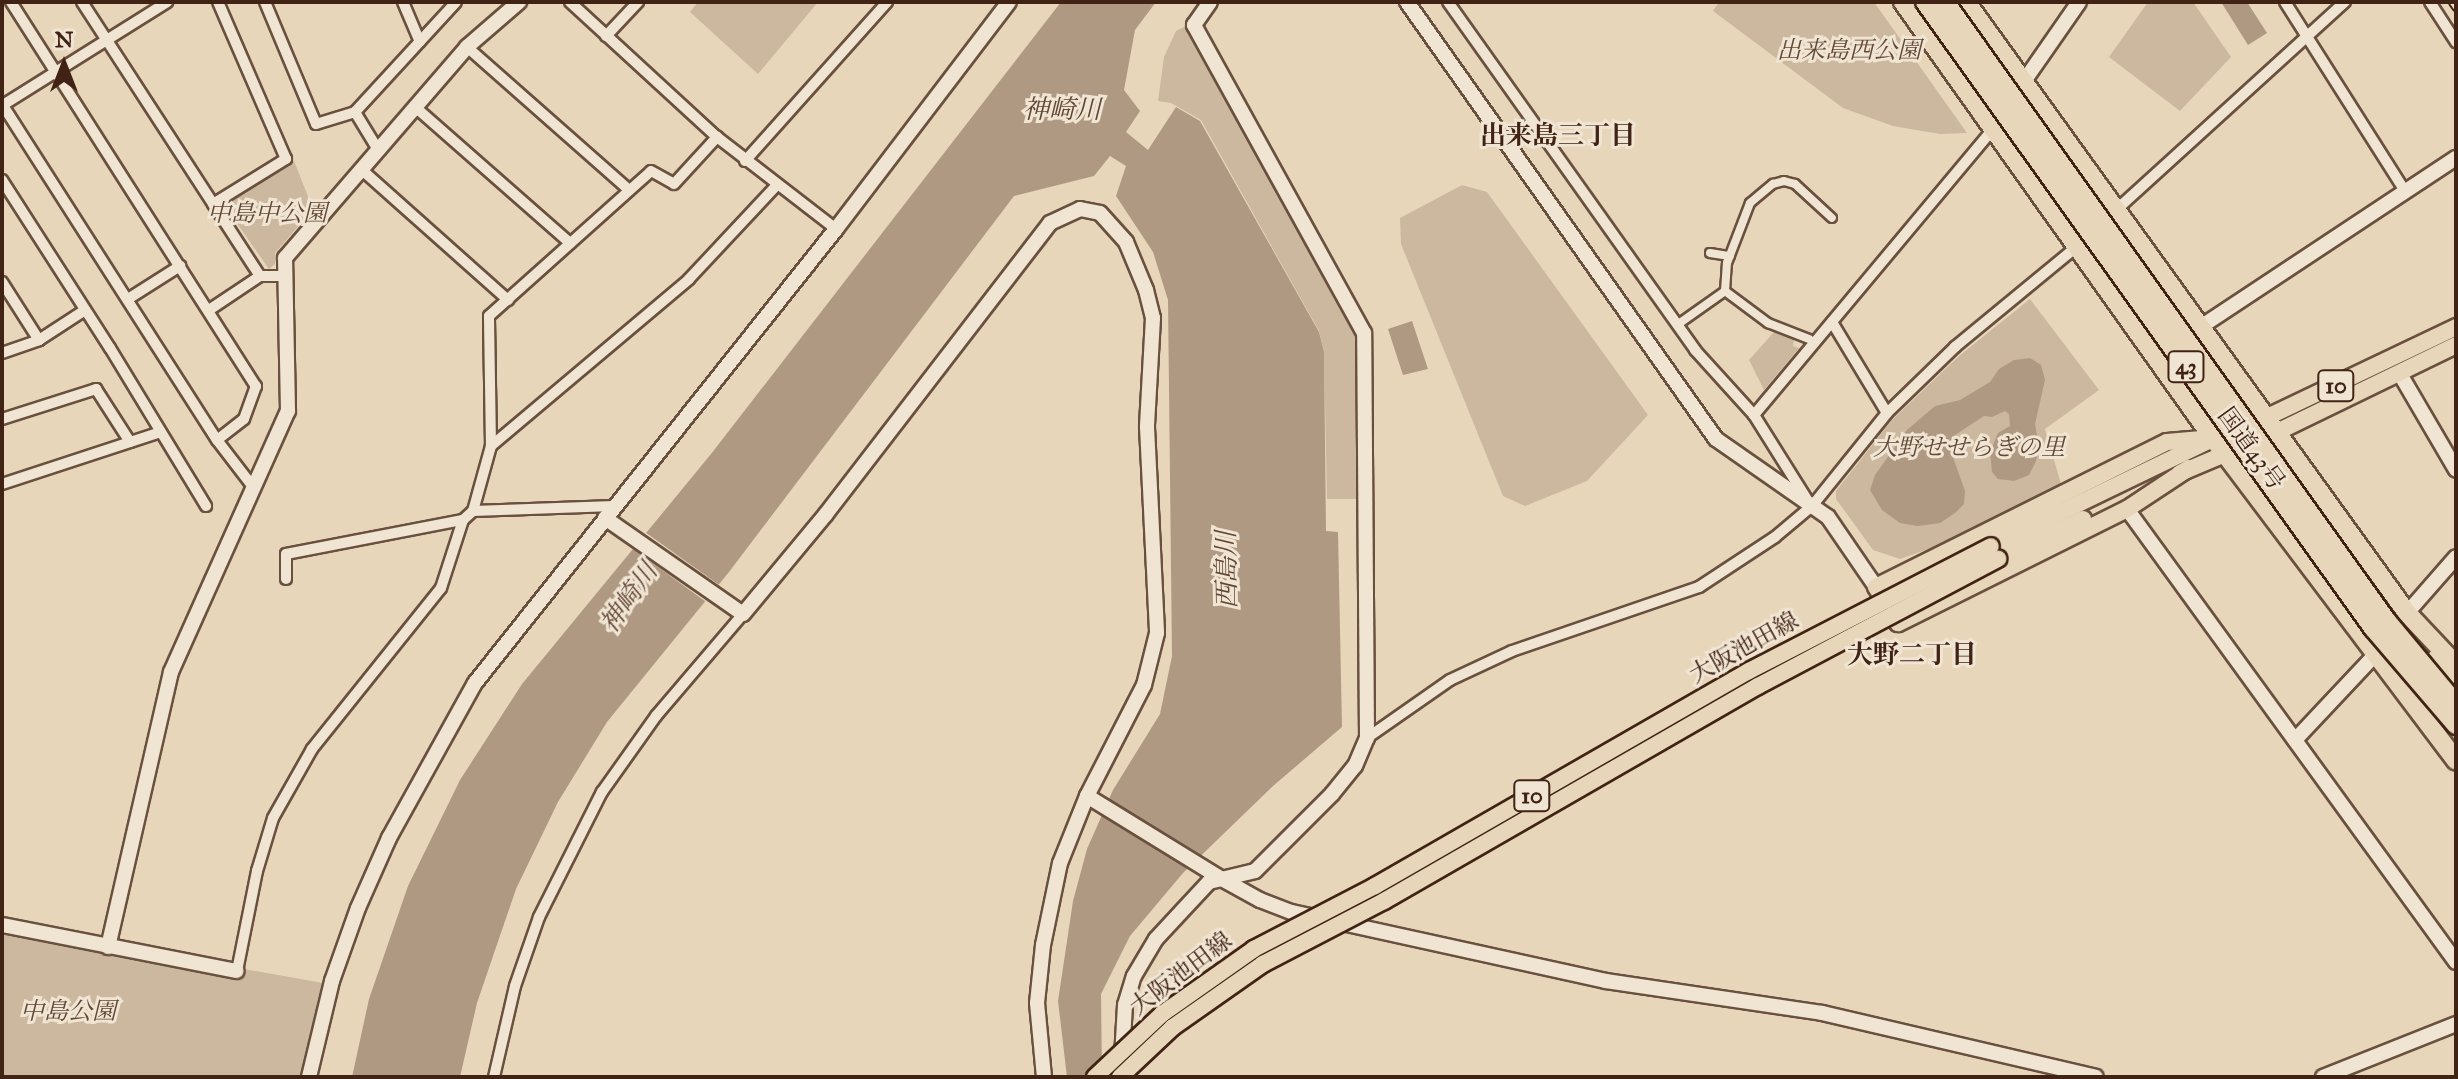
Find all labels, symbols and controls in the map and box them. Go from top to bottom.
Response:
north arrow [24,24,104,104]
text: N [55,26,73,53]
park label: 出来島西公園 [1777,37,1921,65]
water label: 神崎川 [1023,94,1101,126]
district label: 出来島三丁目 [1480,120,1636,152]
park label: 中島中公園 [207,200,327,228]
road number: 43 [2166,349,2206,385]
road number: 10 [2316,368,2356,404]
street label: 国道43号 [2211,402,2291,496]
park label: 大野せせらぎの里 [1873,434,2065,462]
water label: 西島川 [1211,531,1243,609]
water label: 神崎川 [594,557,664,639]
street label: 大阪池田線 [1685,606,1803,690]
district label: 大野二丁目 [1847,639,1977,671]
road number: 10 [1512,778,1552,814]
street label: 大阪池田線 [1124,926,1238,1022]
park label: 中島公園 [20,998,116,1026]

